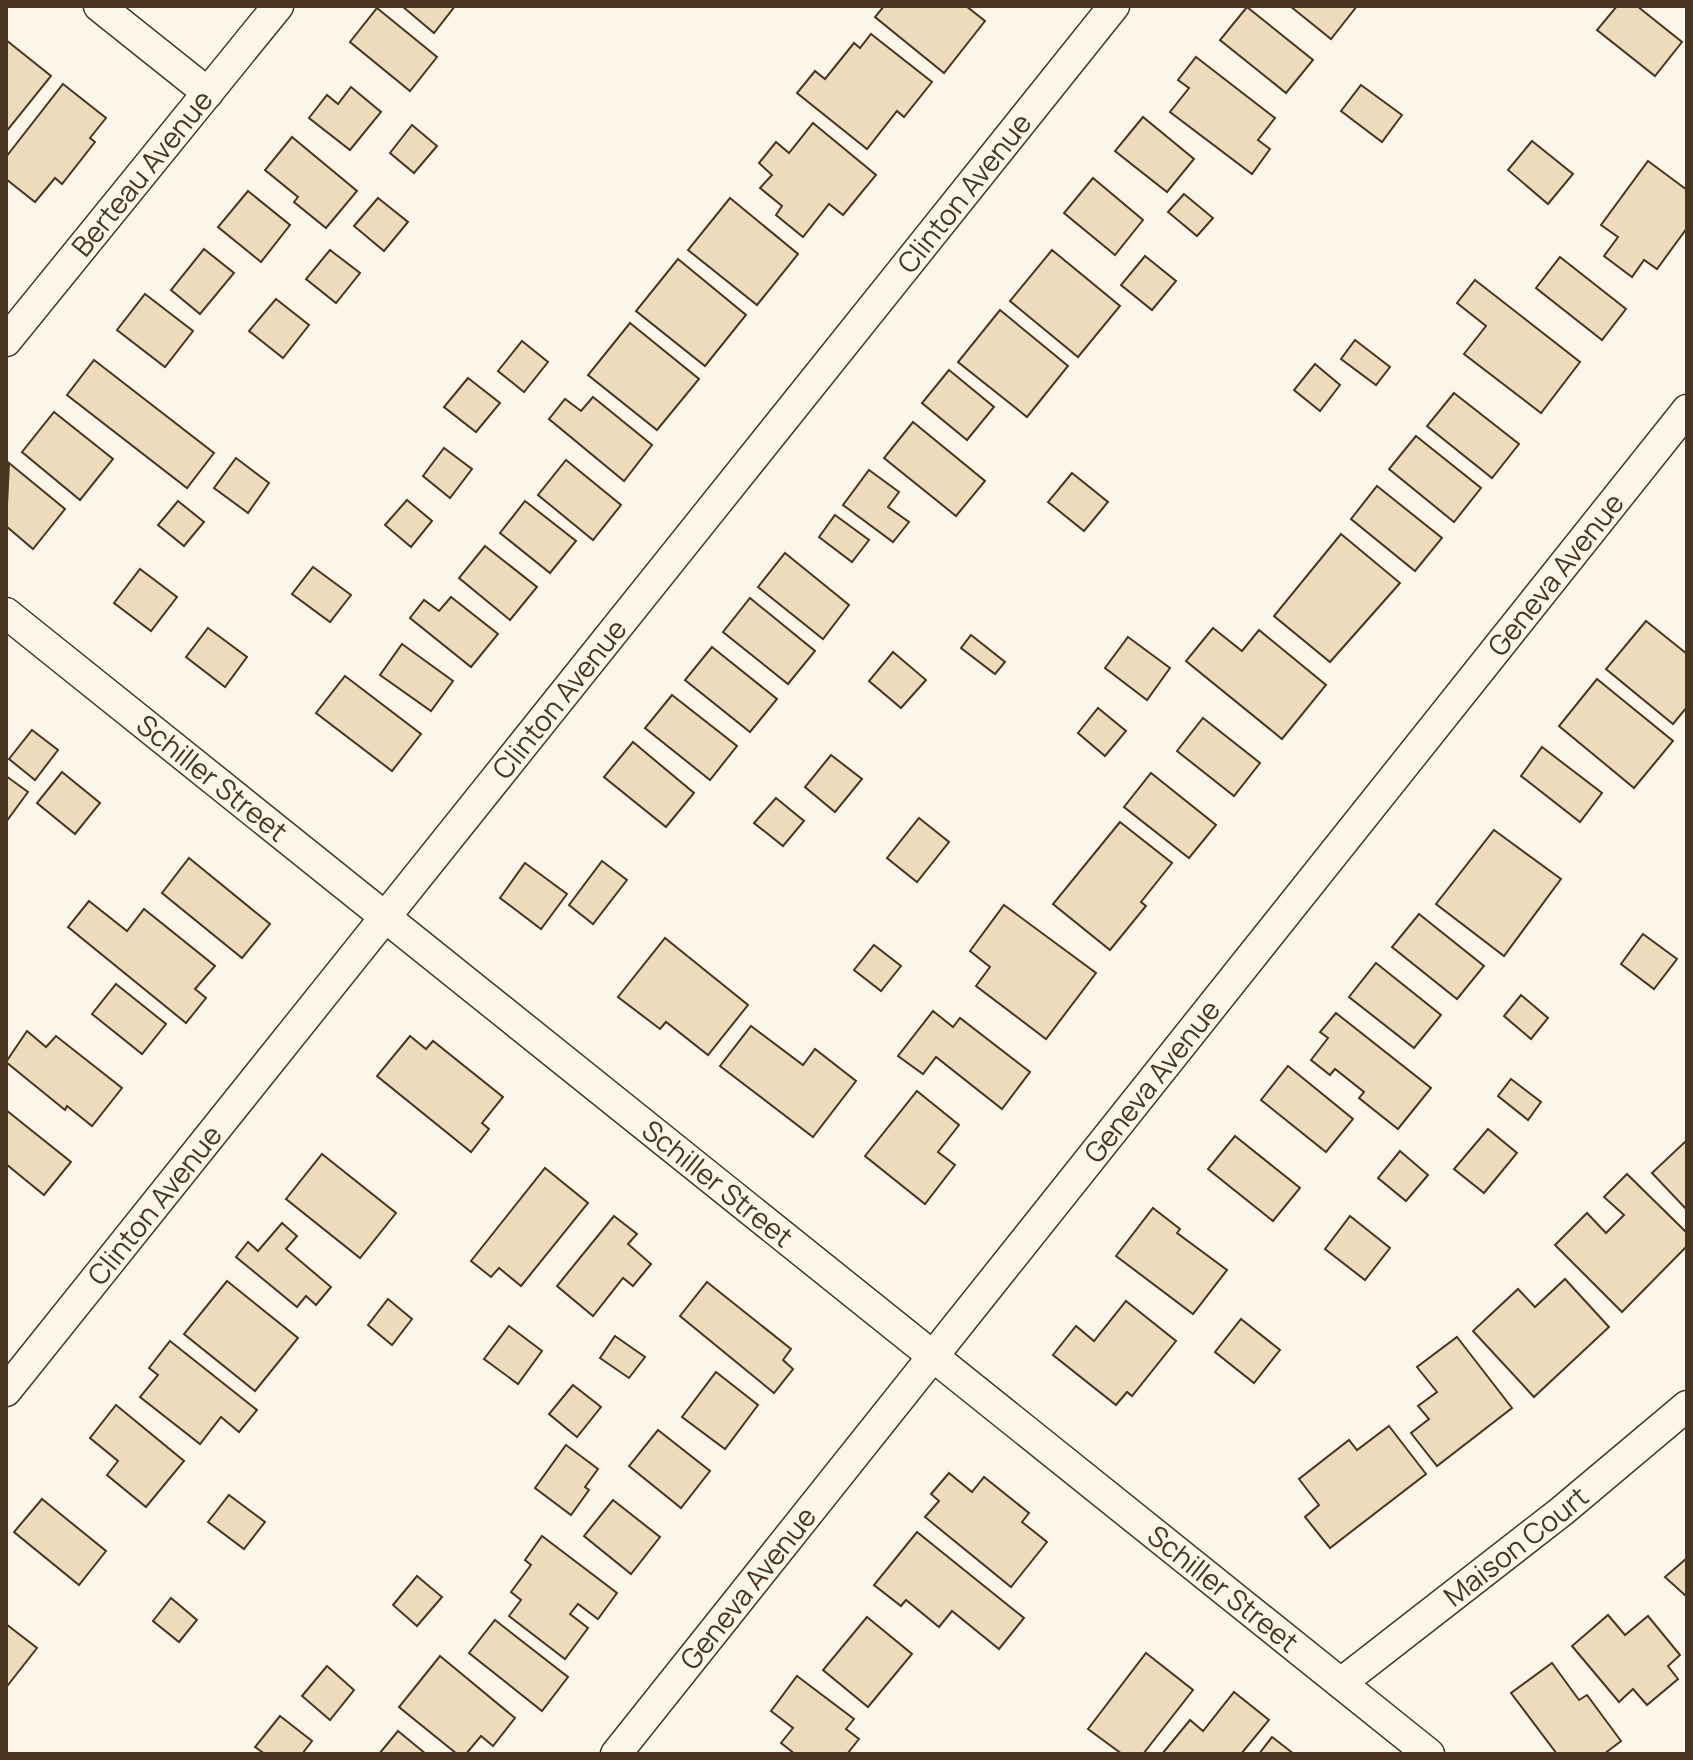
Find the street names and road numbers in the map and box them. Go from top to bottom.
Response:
street label: Berteau Avenue [62,81,220,264]
street label: Clinton Avenue [888,104,1039,281]
street label: Geneva Avenue [1478,485,1632,664]
street label: Clinton Avenue [483,610,634,787]
street label: Schiller Street [129,705,296,850]
street label: Geneva Avenue [1074,991,1228,1170]
street label: Schiller Street [635,1111,802,1255]
street label: Clinton Avenue [78,1116,230,1293]
street label: Maison Court [1435,1477,1596,1614]
street label: Geneva Avenue [671,1498,824,1677]
street label: Schiller Street [1140,1516,1307,1660]

